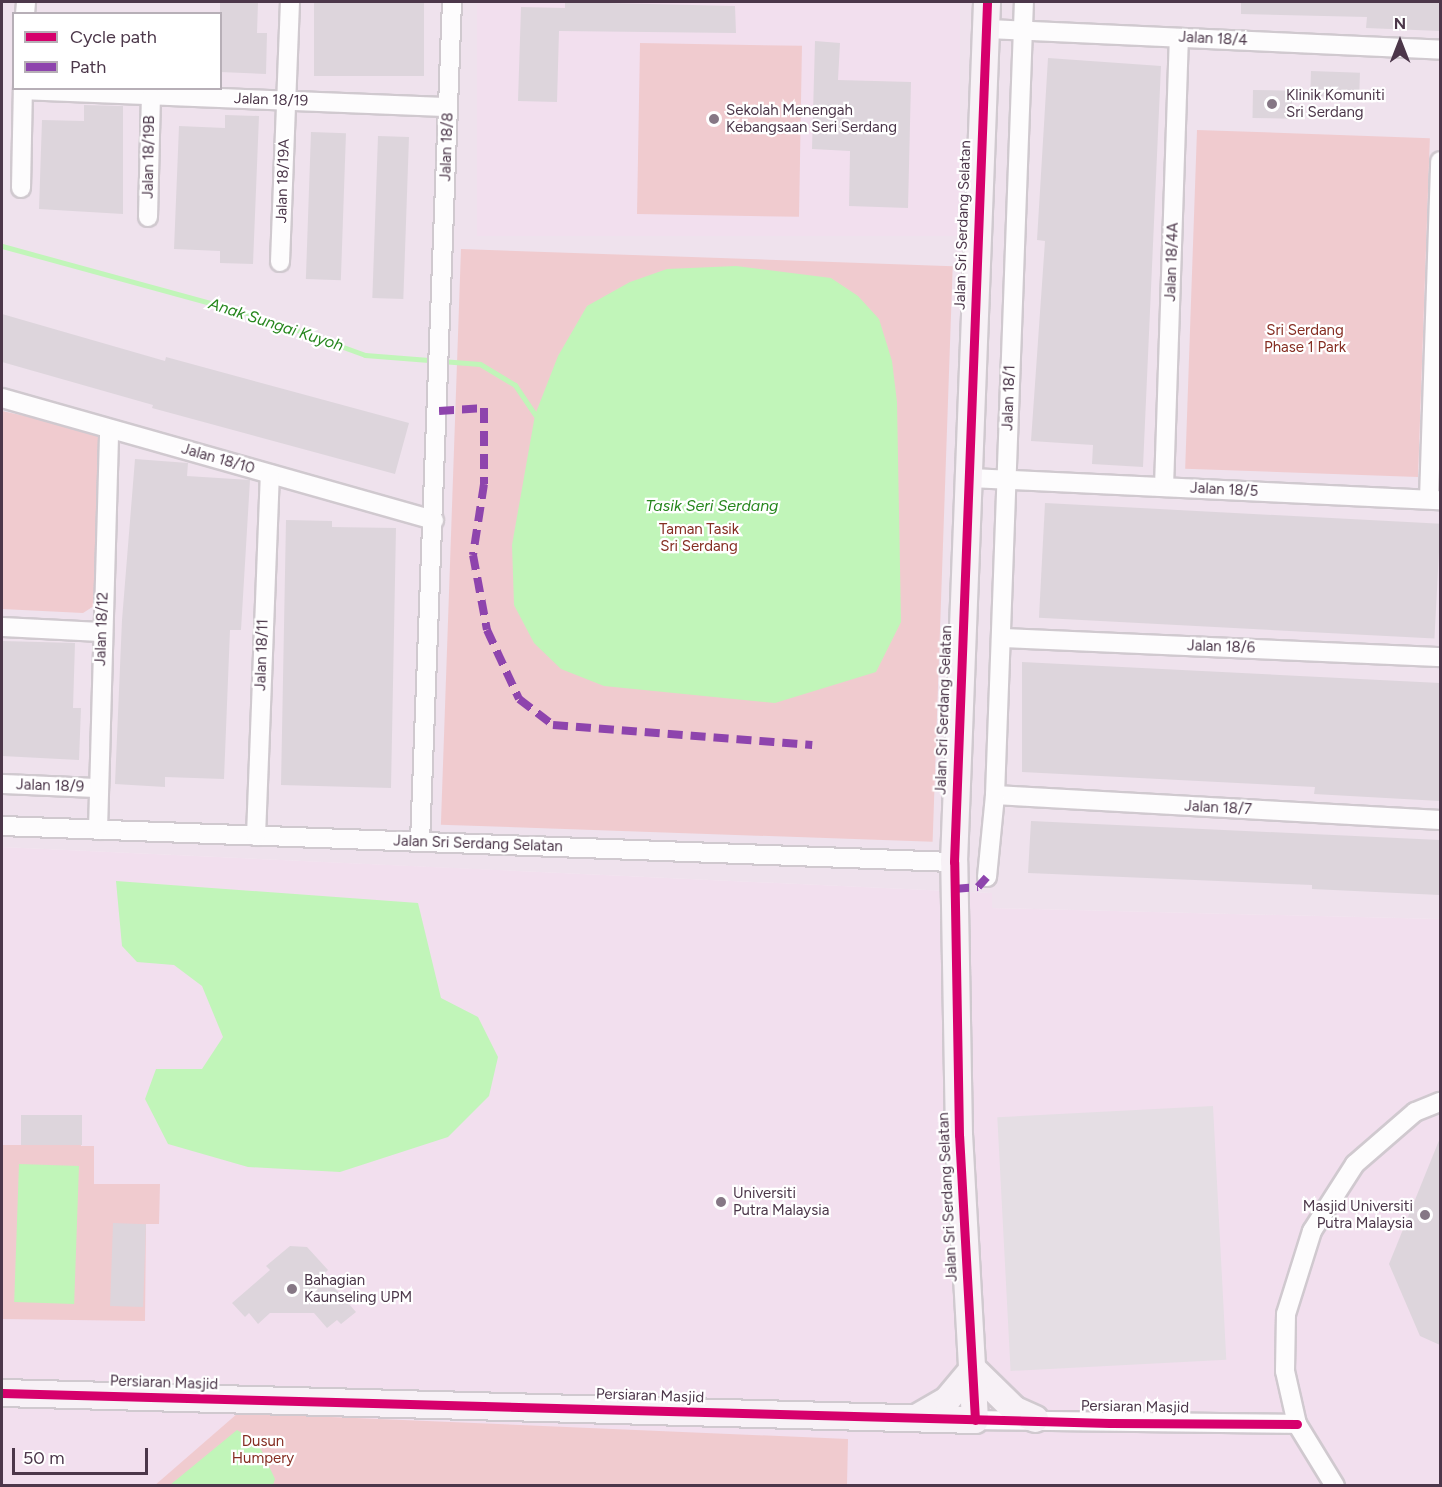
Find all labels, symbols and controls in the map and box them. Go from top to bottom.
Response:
legend [12,12,222,90]
north arrow [1370,12,1430,72]
text: N [1394,14,1406,33]
text: Cycle path [70,26,157,48]
street label: Jalan 18/4 [1178,28,1248,50]
text: Path [70,56,106,78]
place label: Klinik Komuniti Sri Serdang [1286,86,1385,121]
street label: Jalan 18/19 [234,90,308,110]
marker: Klinik Komuniti Sri Serdang [1263,95,1281,113]
place label: Sekolah Menengah Kebangsaan Seri Serdang [726,101,897,136]
street label: Jalan 18/8 [437,112,457,182]
marker: Sekolah Menengah Kebangsaan Seri Serdang [707,112,721,126]
street label: Jalan 18/19B [139,115,159,199]
street label: Jalan 18/19A [273,138,293,224]
street label: Jalan Sri Serdang Selatan [951,140,975,310]
street label: Jalan 18/4A [1162,222,1182,302]
water label: Anak Sungai Kuyoh [206,294,346,356]
park label: Sri Serdang Phase 1 Park [1264,321,1346,356]
street label: Jalan 18/1 [999,365,1019,431]
street label: Jalan 18/10 [179,440,257,478]
street label: Jalan 18/5 [1189,479,1259,501]
water label: Tasik Seri Serdang [646,496,778,516]
park label: Taman Tasik Sri Serdang [659,520,739,555]
street label: Jalan 18/12 [92,592,112,666]
street label: Jalan 18/11 [252,619,272,691]
street label: Jalan Sri Serdang Selatan [932,625,956,795]
street label: Jalan 18/6 [1187,637,1255,657]
street label: Jalan 18/9 [16,776,84,796]
street label: Jalan 18/7 [1184,797,1252,819]
street label: Jalan Sri Serdang Selatan [393,832,563,856]
street label: Jalan Sri Serdang Selatan [935,1112,961,1282]
place label: Universiti Putra Malaysia [733,1184,829,1219]
marker: Universiti Putra Malaysia [714,1195,728,1209]
place label: Masjid Universiti Putra Malaysia [1303,1197,1413,1232]
marker: Masjid Universiti Putra Malaysia [1418,1208,1432,1222]
place label: Bahagian Kaunseling UPM [304,1271,412,1306]
marker: Bahagian Kaunseling UPM [285,1282,299,1296]
street label: Persiaran Masjid [110,1372,218,1394]
street label: Persiaran Masjid [596,1385,704,1407]
street label: Persiaran Masjid [1081,1397,1189,1417]
park label: Dusun Humpery [232,1432,294,1467]
scale bar [15,1436,152,1474]
text: 50 m [23,1447,65,1469]

